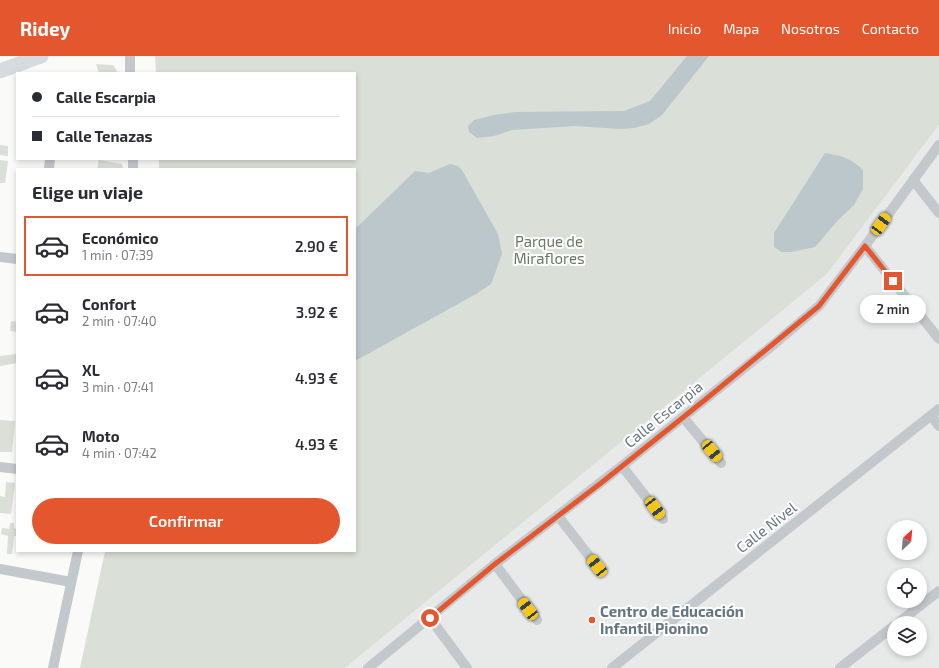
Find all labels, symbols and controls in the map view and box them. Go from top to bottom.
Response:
text: Ridey [20,17,70,40]
text: Inicio [668,20,701,37]
text: Mapa [723,20,759,37]
text: Nosotros [781,20,840,37]
text: Contacto [862,20,919,37]
text: Calle Escarpia [56,88,156,106]
text: Calle Tenazas [56,127,153,145]
text: Elige un viaje [32,181,143,203]
car [869,211,893,237]
icon: car [34,228,70,264]
text: Económico [82,229,159,247]
park label: Parque de Miraflores [513,232,585,267]
text: 2.90 € [295,237,338,255]
text: 1 min · 07:39 [82,247,153,263]
route end [884,272,902,290]
icon: car [34,294,70,330]
text: Confort [82,295,136,313]
callout: 2 min [860,295,926,323]
text: 2 min [877,301,909,317]
text: 3.92 € [296,303,338,321]
text: 2 min · 07:40 [82,313,157,329]
icon: car [34,360,70,396]
text: XL [82,361,100,379]
text: 4.93 € [295,369,338,387]
street label: Calle Escarpia [620,377,706,451]
text: 3 min · 07:41 [82,379,154,395]
icon: car [34,426,70,462]
text: Moto [82,427,120,445]
text: 4.93 € [295,435,338,453]
car [700,438,724,464]
text: 4 min · 07:42 [82,445,157,461]
car [643,495,667,521]
street label: Calle Nivel [732,497,800,556]
button: Confirmar [32,498,340,544]
north arrow [887,520,927,560]
map controls [887,520,927,656]
car [585,553,609,579]
button: locate [887,568,927,608]
car [516,596,540,622]
place label: Centro de Educación Infantil Pionino [600,602,744,637]
route start [421,609,439,627]
marker: Centro de Educación Infantil Pionino [587,615,597,625]
button: layers [887,616,927,656]

